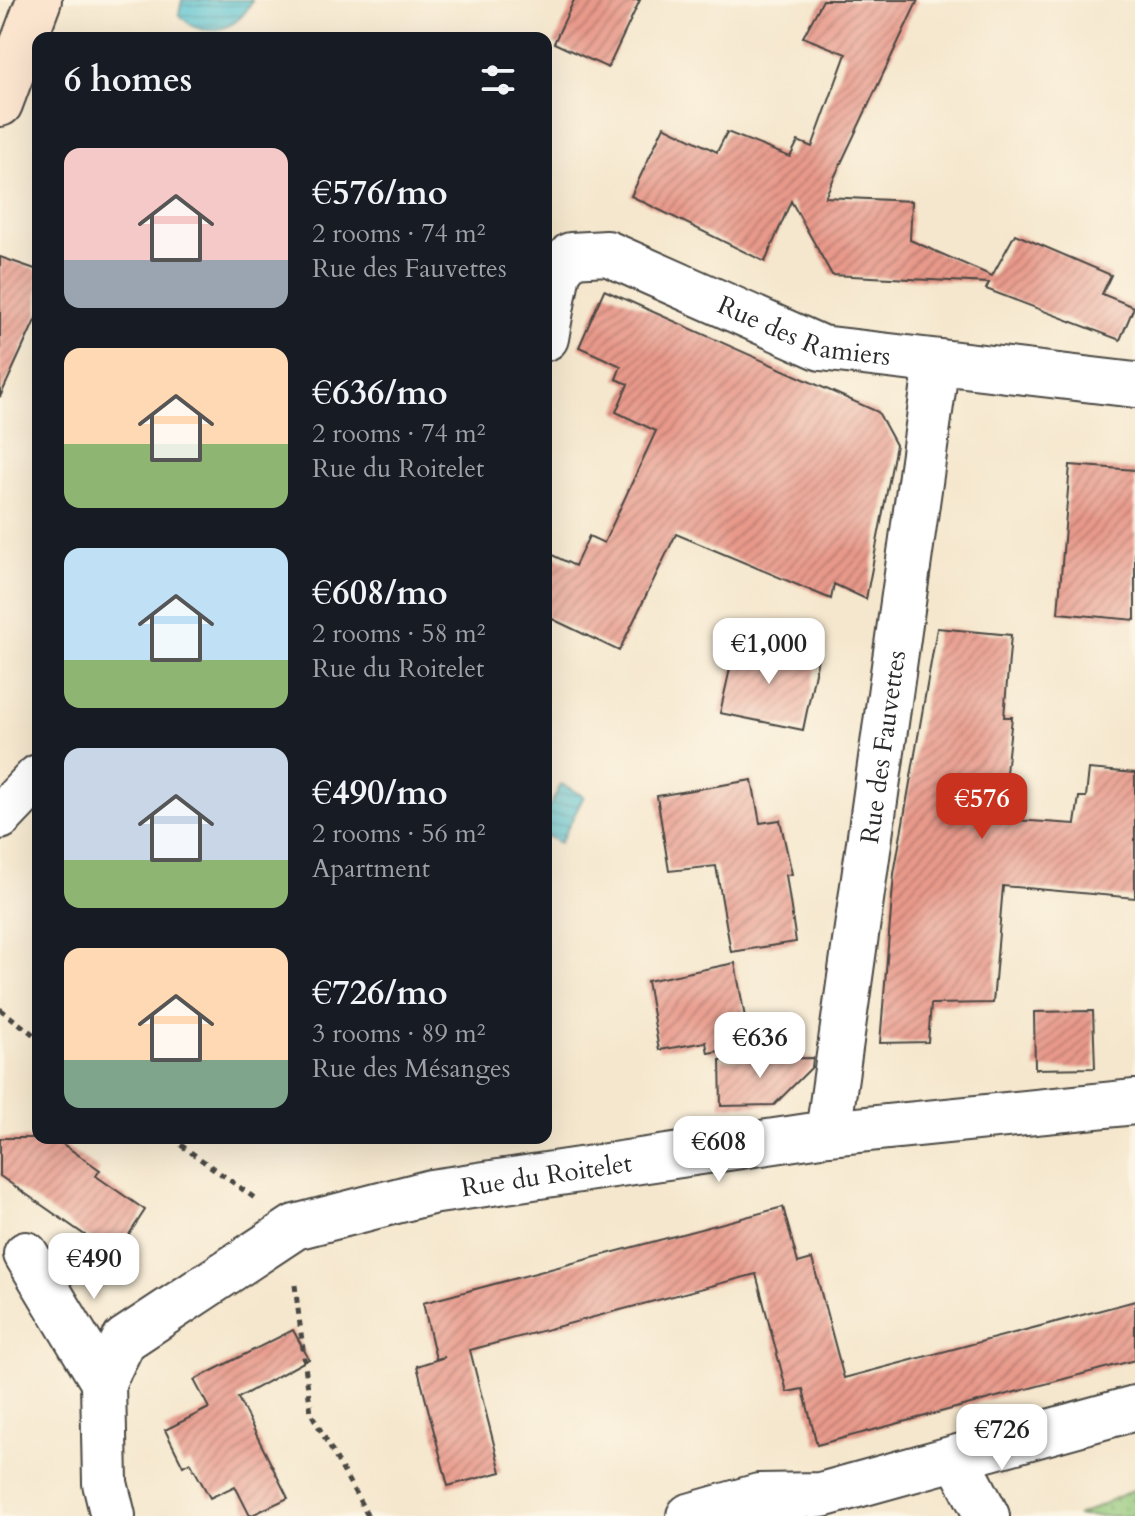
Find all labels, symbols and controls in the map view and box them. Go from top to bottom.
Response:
text: 6 homes [64,57,192,103]
icon: filters [476,58,520,102]
text: €576/mo [312,170,448,216]
icon: home [128,180,224,276]
text: 2 rooms · 74 m² [312,216,485,251]
text: Rue des Fauvettes [312,251,507,286]
street label: Rue des Ramiers [712,287,892,374]
text: €636/mo [312,370,448,416]
icon: home [128,380,224,476]
text: 2 rooms · 74 m² [312,416,485,451]
text: Rue du Roitelet [312,451,484,486]
text: €608/mo [312,570,448,616]
icon: home [128,580,224,676]
text: 2 rooms · 58 m² [312,616,485,651]
pin: €1,000 [704,618,834,686]
text: €1,000 [731,626,807,661]
street label: Rue des Fauvettes [852,648,914,846]
text: Rue du Roitelet [312,651,484,686]
text: €490/mo [312,770,448,816]
pin: €576 [935,773,1029,841]
icon: home [128,780,224,876]
text: €576 [954,781,1010,816]
text: 2 rooms · 56 m² [312,816,485,851]
text: Apartment [312,851,430,886]
text: €726/mo [312,970,448,1016]
icon: home [128,980,224,1076]
pin: €636 [713,1012,807,1080]
text: 3 rooms · 89 m² [312,1016,485,1051]
text: €636 [732,1020,788,1055]
text: Rue des Mésanges [312,1051,510,1086]
pin: €608 [672,1116,766,1184]
text: €608 [691,1124,747,1159]
street label: Rue du Roitelet [459,1145,634,1205]
pin: €490 [47,1233,141,1301]
text: €490 [66,1241,122,1276]
pin: €726 [955,1404,1049,1472]
text: €726 [974,1412,1030,1447]

